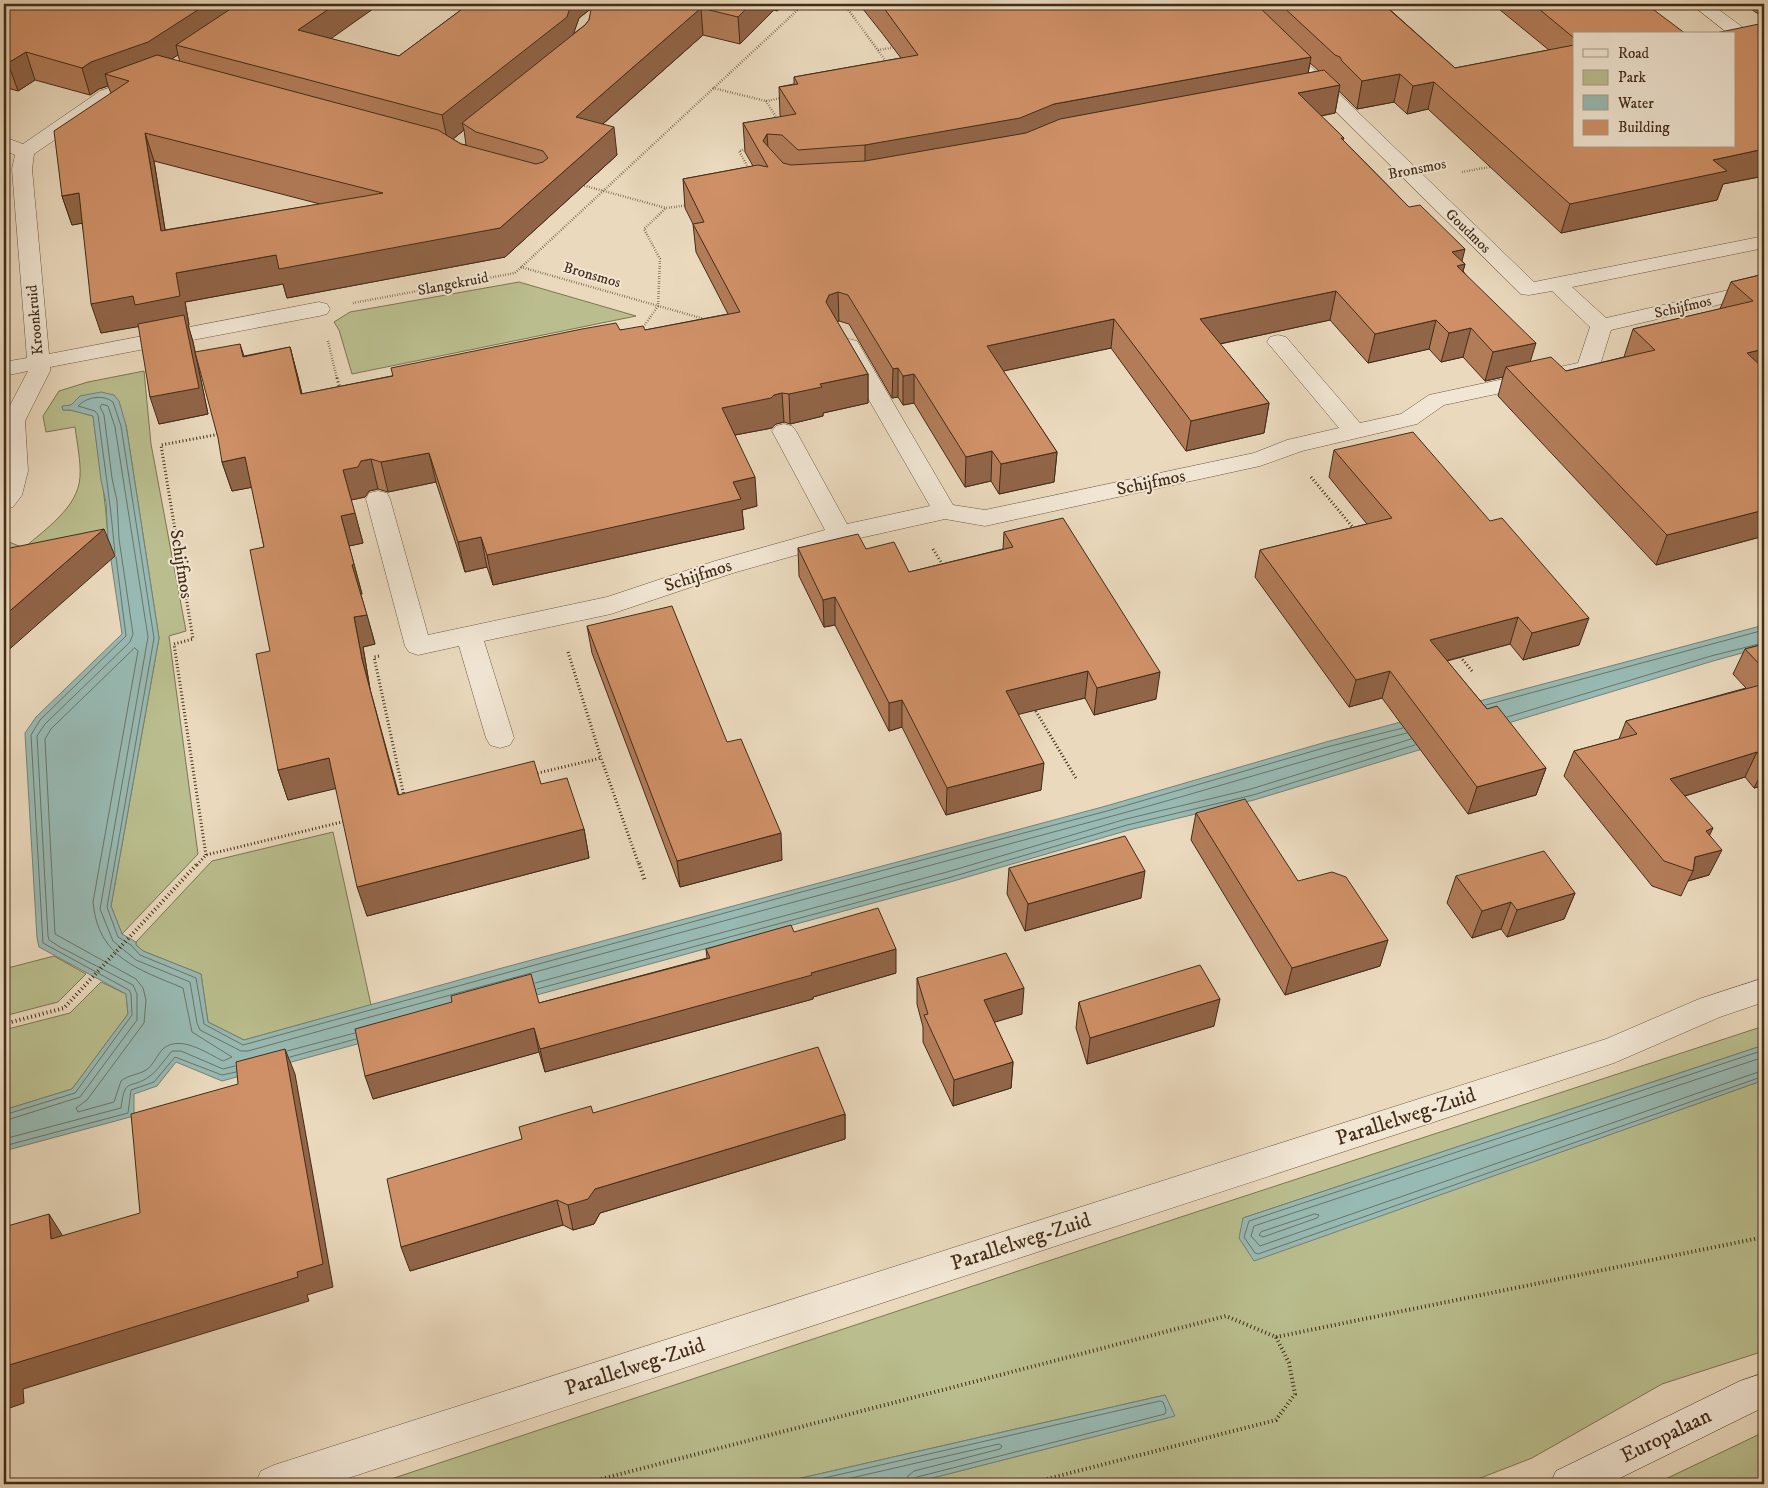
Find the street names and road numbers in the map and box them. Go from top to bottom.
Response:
street label: Bronsmos [1386,154,1448,184]
street label: Goudmos [1441,205,1495,257]
street label: Bronsmos [561,258,623,292]
street label: Slangekruid [416,268,491,300]
street label: Kroonkruid [22,284,48,356]
street label: Schijfmos [1653,291,1713,323]
street label: Schijfmos [1115,465,1187,501]
street label: Schijfmos [165,528,197,600]
street label: Schijfmos [662,555,734,597]
street label: Parallelweg-Zuid [1333,1082,1480,1152]
street label: Parallelweg-Zuid [948,1207,1095,1277]
street label: Parallelweg-Zuid [562,1332,709,1402]
street label: Europalaan [1616,1403,1716,1469]

